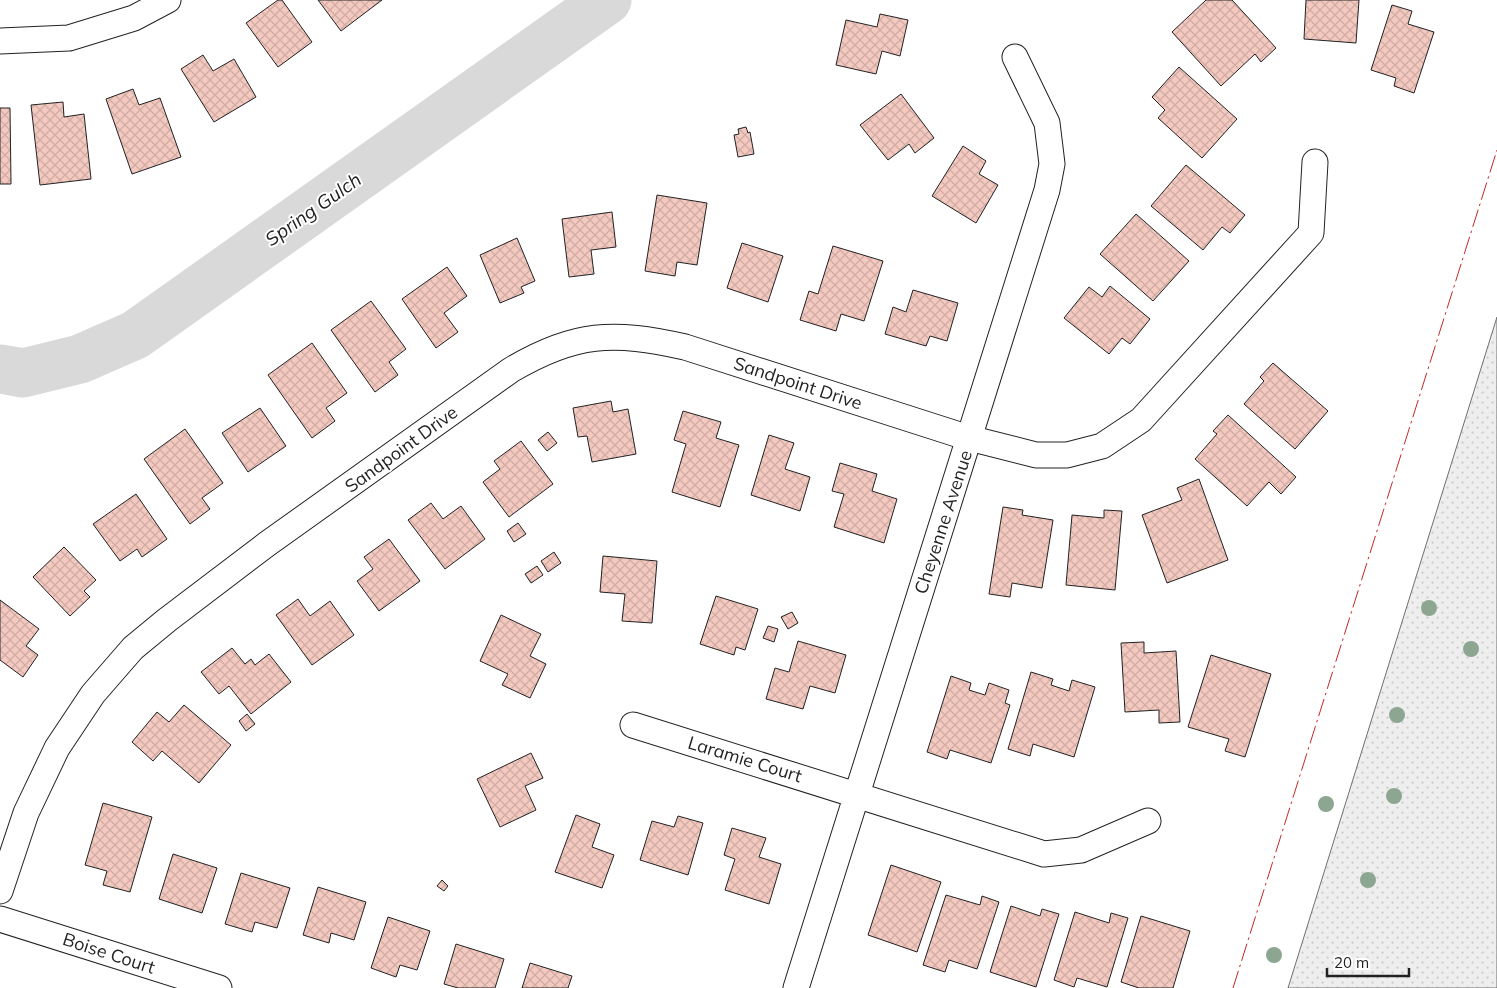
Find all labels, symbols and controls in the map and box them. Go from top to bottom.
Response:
water label: Spring Gulch [260,167,366,251]
street label: Sandpoint Drive [731,351,865,415]
street label: Sandpoint Drive [340,400,462,498]
street label: Cheyenne Avenue [909,447,977,597]
street label: Laramie Court [685,731,805,787]
street label: Boise Court [60,927,158,979]
scale bar [1327,946,1410,978]
text: 20 m [1334,953,1369,972]

